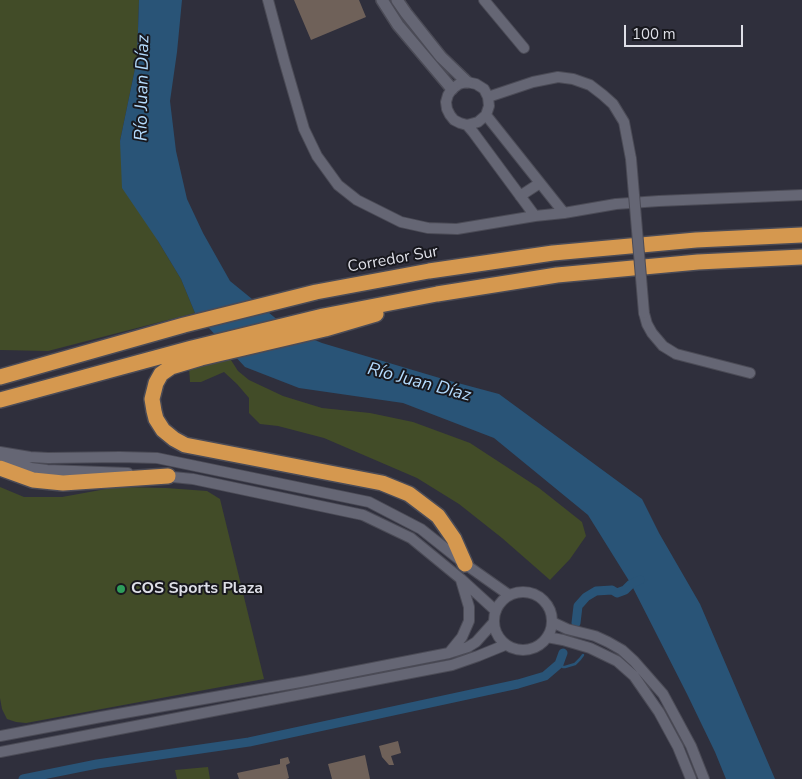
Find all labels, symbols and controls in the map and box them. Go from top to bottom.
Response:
scale bar [627,15,746,47]
text: 100 m [632,24,676,44]
water label: Río Juan Díaz [131,35,155,141]
street label: Corredor Sur [346,243,440,277]
water label: Río Juan Díaz [365,359,473,407]
place label: COS Sports Plaza [131,579,263,599]
marker: COS Sports Plaza [115,583,127,595]

